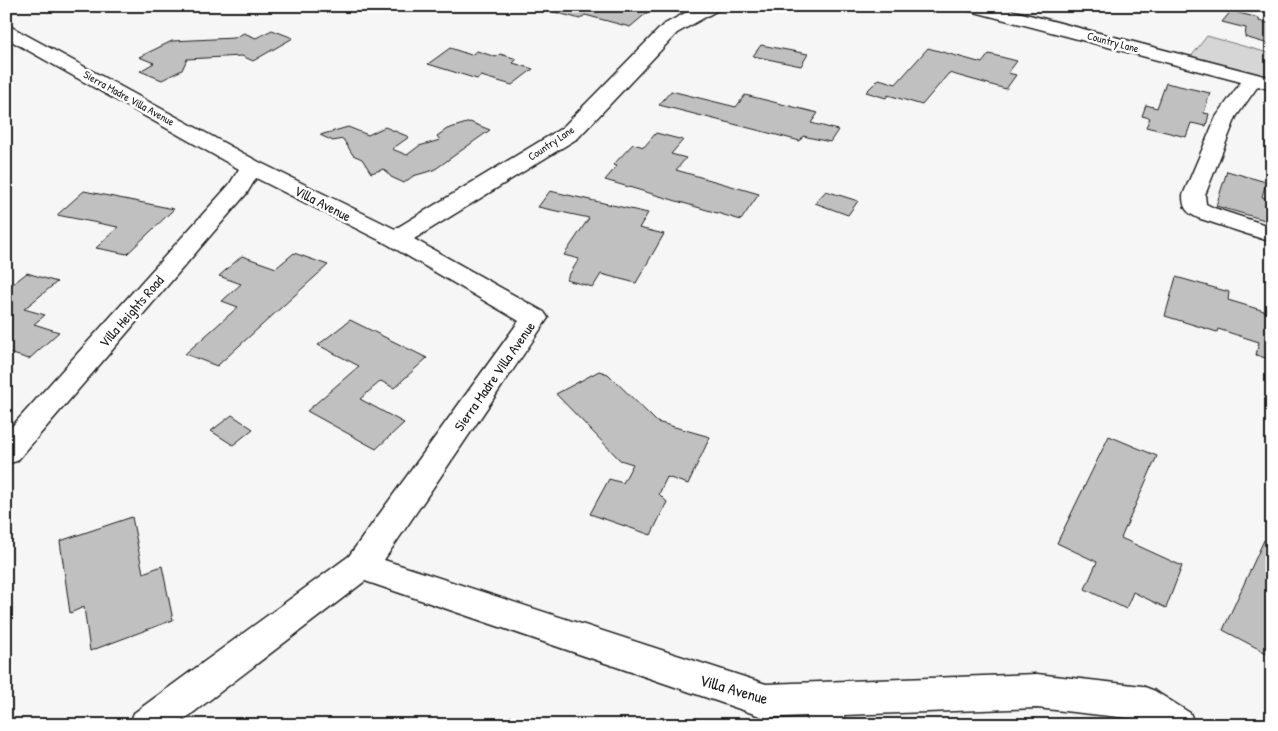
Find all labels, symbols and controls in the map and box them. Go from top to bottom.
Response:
street label: Country Lane [1086,28,1141,56]
street label: Sierra Madre Villa Avenue [81,67,177,129]
street label: Country Lane [525,122,577,164]
street label: Villa Avenue [291,181,355,226]
street label: Villa Heights Road [94,271,169,352]
street label: Sierra Madre Villa Avenue [449,317,539,434]
street label: Villa Avenue [697,669,771,709]

